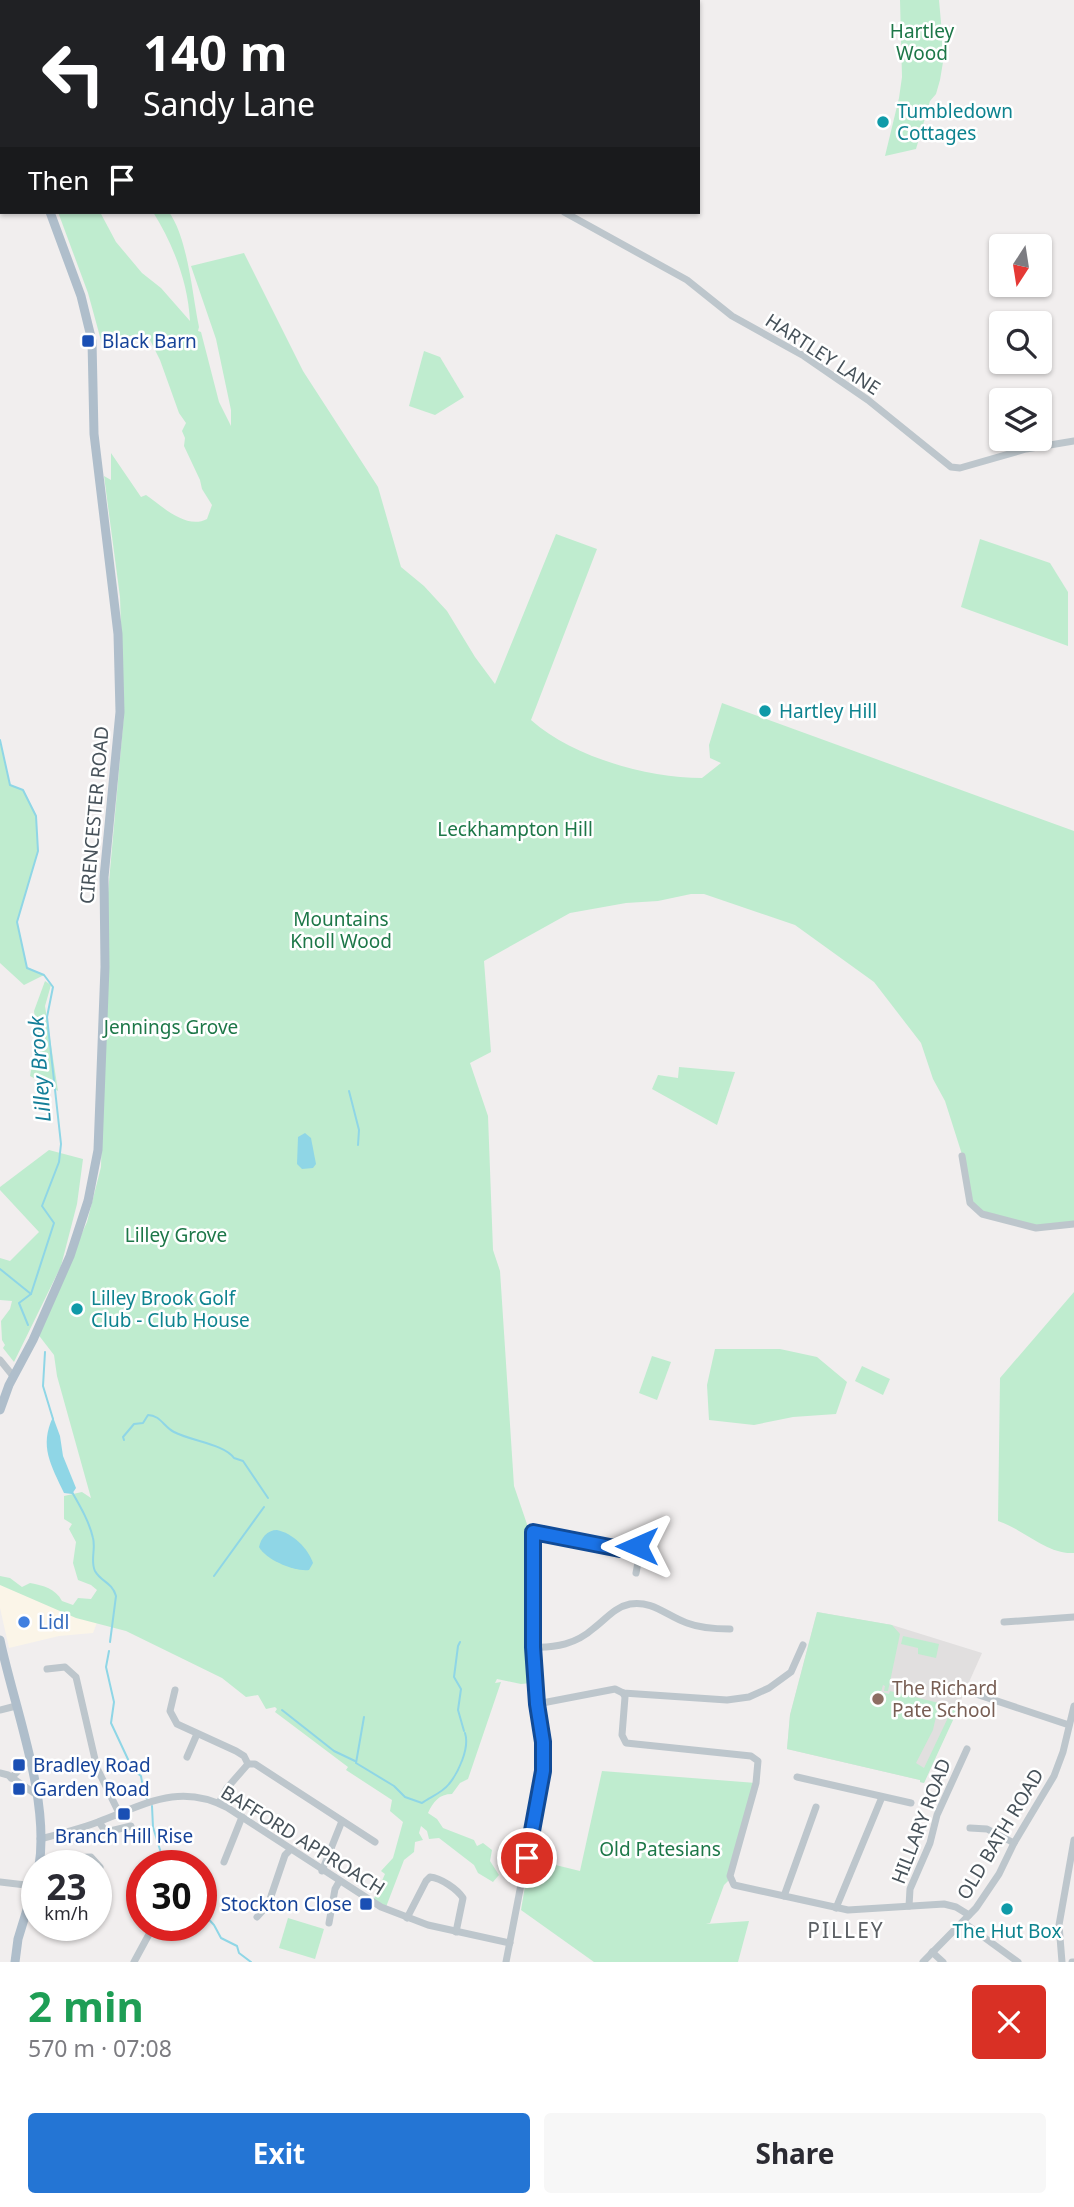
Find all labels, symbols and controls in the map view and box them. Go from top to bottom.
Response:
park label: Hartley Wood [890,18,954,66]
text: 140 m [143,19,288,85]
icon: left [28,28,119,119]
text: Sandy Lane [143,82,315,125]
place label: Tumbledown Cottages [897,98,1013,146]
marker: Tumbledown Cottages [875,114,891,130]
icon: arrive [103,161,141,199]
text: Then [28,162,89,198]
north arrow [989,234,1052,298]
map controls [989,234,1052,451]
street label: HARTLEY LANE [761,307,885,401]
button: search [989,311,1052,374]
place label: Black Barn [102,328,197,354]
marker: Black Barn [80,333,96,349]
button: layers [989,388,1052,451]
place label: Hartley Hill [779,698,877,724]
marker: Hartley Hill [757,703,773,719]
street label: CIRENCESTER ROAD [73,725,115,905]
park label: Leckhampton Hill [437,816,593,842]
park label: Mountains Knoll Wood [290,906,392,954]
water label: Lilley Brook [21,1014,57,1123]
park label: Jennings Grove [102,1014,238,1040]
park label: Lilley Grove [125,1222,227,1248]
place label: Lilley Brook Golf Club - Club House [91,1285,250,1333]
marker: Lilley Brook Golf Club - Club House [69,1301,85,1317]
position arrow [600,1509,674,1583]
place label: Lidl [38,1609,69,1635]
marker: Lidl [16,1614,32,1630]
place label: The Richard Pate School [892,1675,997,1723]
marker: The Richard Pate School [870,1691,886,1707]
place label: Bradley Road [33,1752,151,1778]
street label: HILLARY ROAD [885,1755,957,1887]
marker: Bradley Road [11,1757,27,1773]
street label: OLD BATH ROAD [951,1764,1049,1904]
place label: Garden Road [33,1776,150,1802]
street label: BAFFORD APPROACH [216,1779,390,1901]
marker: Garden Road [11,1781,27,1797]
marker: Branch Hill Rise [116,1806,132,1822]
place label: Branch Hill Rise [55,1823,193,1849]
pin [497,1828,557,1888]
park label: Old Patesians [599,1836,721,1862]
icon: arrive [508,1839,546,1877]
speed limit sign: 30 [126,1850,217,1941]
text: 23 [46,1863,87,1910]
place label: Stockton Close [221,1891,352,1917]
marker: Stockton Close [358,1896,374,1912]
text: km/h [44,1901,89,1925]
marker: The Hut Box [999,1901,1015,1917]
district label: PILLEY [807,1916,885,1944]
place label: The Hut Box [952,1918,1062,1944]
text: 2 min [28,1977,144,2034]
button: close [972,1985,1046,2059]
text: 570 m · 07:08 [28,2032,172,2064]
button: Exit [28,2113,530,2193]
button: Share [544,2113,1046,2193]

